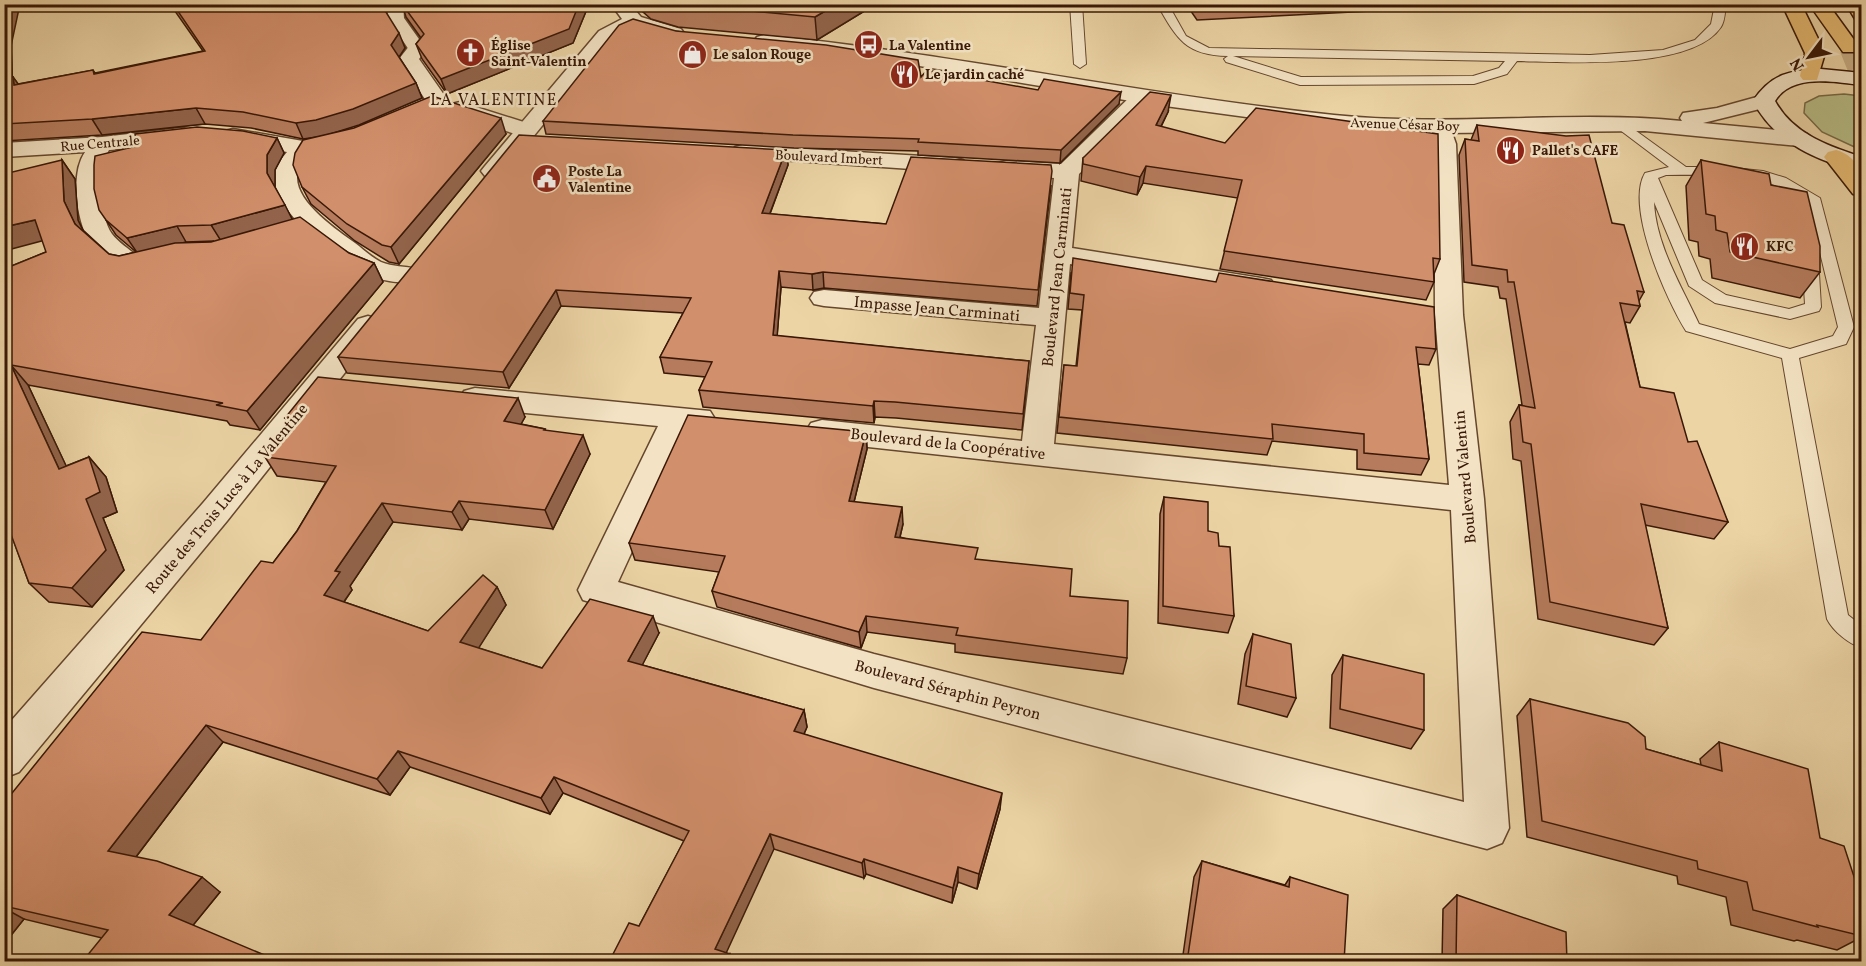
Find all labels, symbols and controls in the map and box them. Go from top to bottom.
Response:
north arrow [1779,27,1839,87]
bus stop icon: La Valentine [852,29,884,61]
church icon: Église Saint-Valentin [454,37,486,69]
place label: Église Saint-Valentin [491,37,586,72]
place label: La Valentine [889,37,971,56]
shop icon: Le salon Rouge [676,38,708,70]
place label: Le salon Rouge [713,46,811,65]
text: N [1785,53,1810,75]
restaurant icon: Le jardin caché [888,58,920,90]
place label: Le jardin caché [925,66,1024,85]
district label: LA VALENTINE [430,90,558,112]
street label: Avenue César Boy [1350,114,1460,137]
street label: Rue Centrale [60,132,141,157]
restaurant icon: Pallet's CAFE [1495,134,1527,166]
place label: Pallet's CAFE [1532,142,1619,161]
street label: Boulevard Imbert [774,146,883,171]
public building icon: Poste La Valentine [531,163,563,195]
place label: Poste La Valentine [568,163,631,198]
street label: Boulevard Jean Carminati [1038,186,1078,368]
restaurant icon: KFC [1729,230,1761,262]
place label: KFC [1766,238,1793,257]
street label: Impasse Jean Carminati [853,292,1021,328]
street label: Route des Trois Lucs à La Valentine [141,399,314,599]
street label: Boulevard Valentin [1449,409,1483,545]
street label: Boulevard de la Coopérative [849,424,1046,466]
street label: Boulevard Séraphin Peyron [852,655,1043,726]

